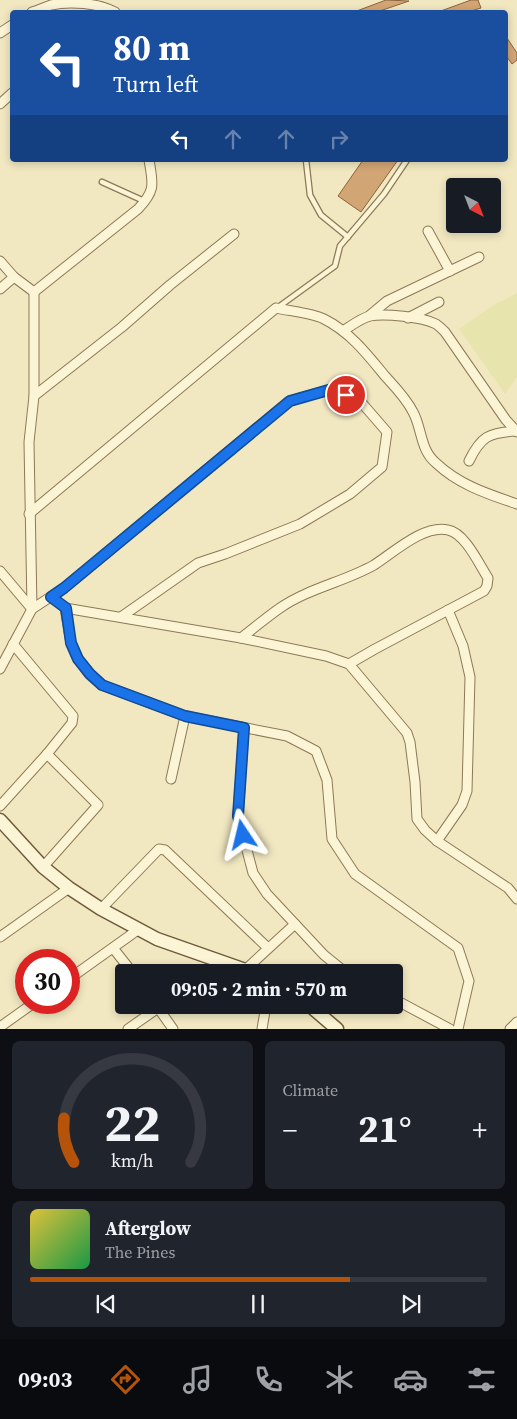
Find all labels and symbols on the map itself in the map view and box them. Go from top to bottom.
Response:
north arrow [446,178,501,232]
pin [325,374,367,416]
position arrow [216,808,268,860]
speed limit sign: 30 [15,949,80,1014]

